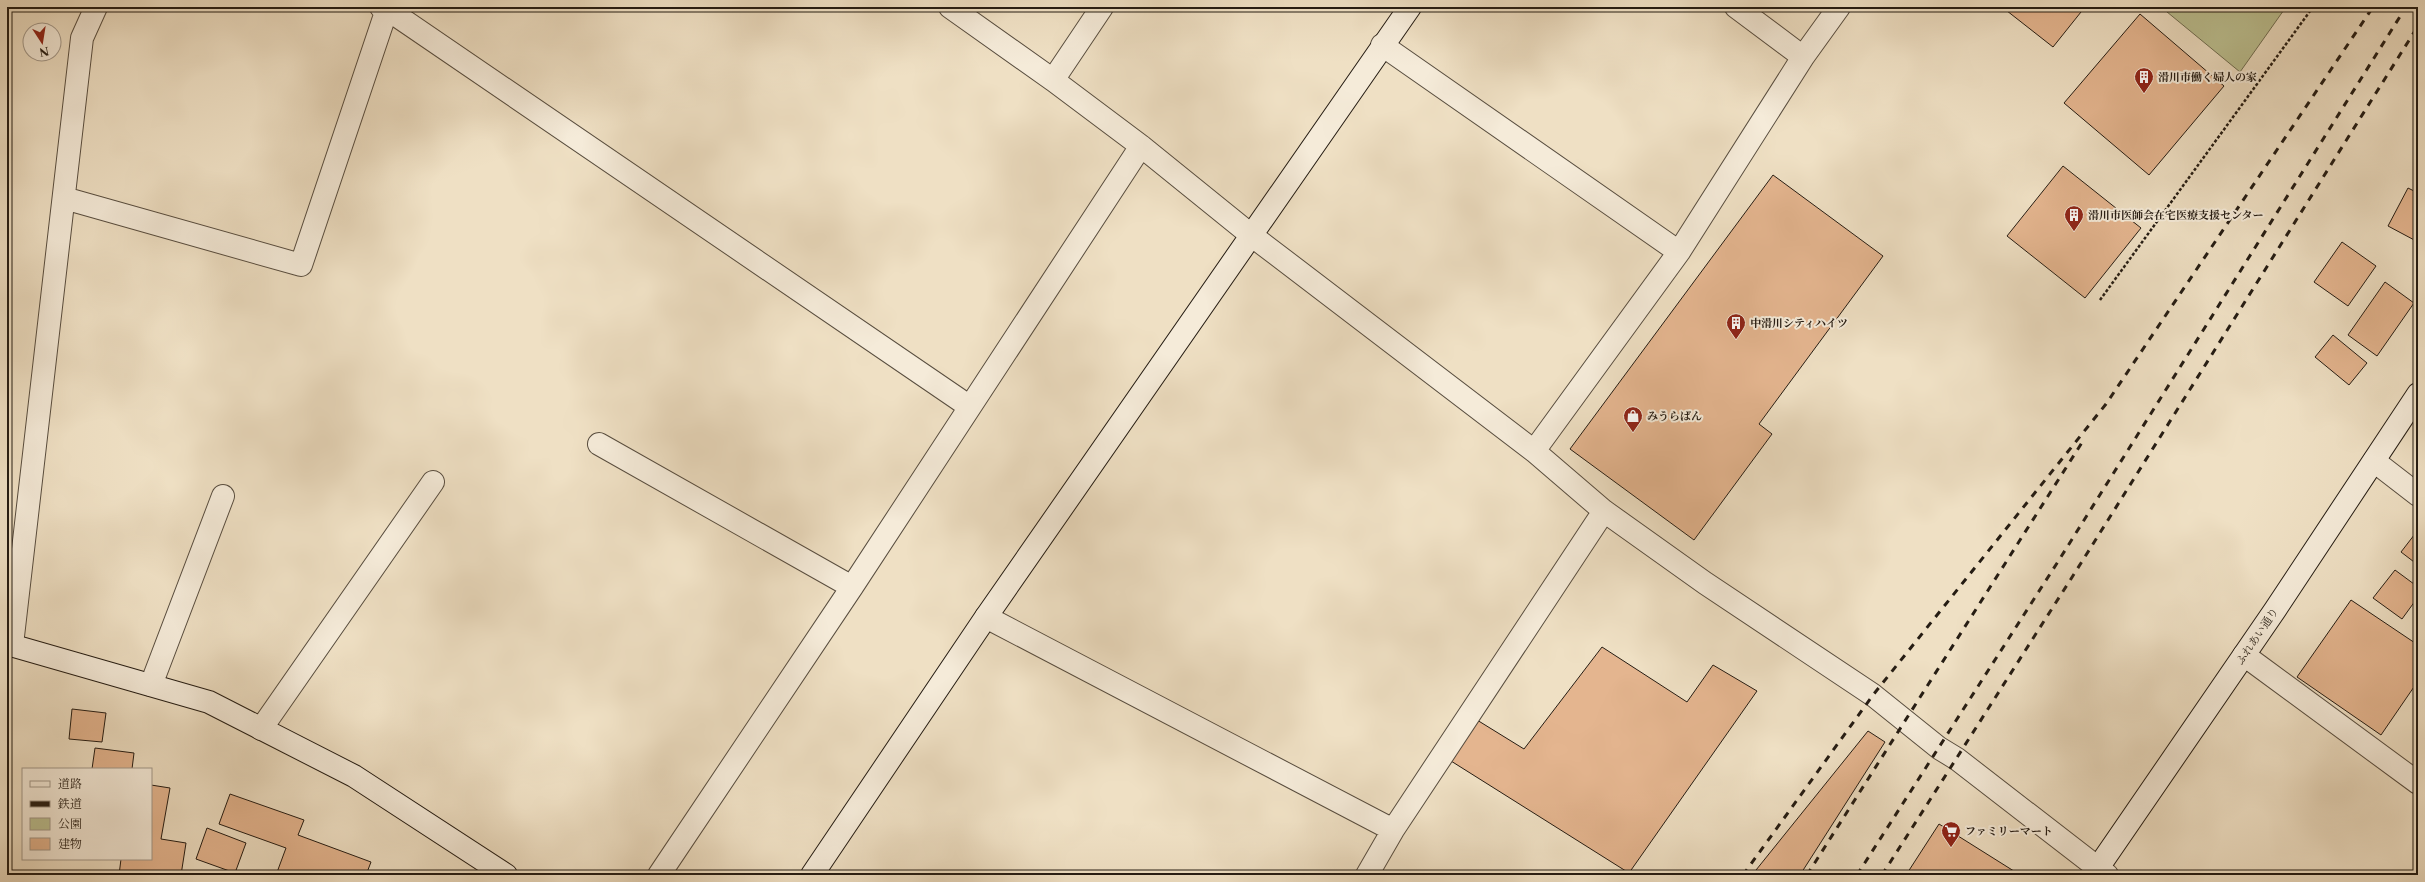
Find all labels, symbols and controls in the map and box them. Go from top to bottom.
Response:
north arrow [22,22,62,62]
text: N [38,44,50,60]
building icon: 滑川市働く婦人の家 [2133,66,2155,94]
place label: 滑川市働く婦人の家 [2158,70,2257,84]
building icon: 滑川市医師会在宅医療支援センター [2063,204,2085,232]
place label: 滑川市医師会在宅医療支援センター [2088,208,2264,222]
building icon: 中滑川シティハイツ [1725,312,1747,340]
place label: 中滑川シティハイツ [1750,316,1848,330]
shop icon: みうらぱん [1622,405,1644,433]
place label: みうらぱん [1647,409,1702,423]
street label: ふれあい通り [2233,605,2281,667]
legend [22,768,152,860]
text: 道路 [58,776,82,791]
text: 鉄道 [57,796,82,811]
text: 公園 [58,816,82,831]
supermarket icon: ファミリーマート [1940,820,1962,848]
place label: ファミリーマート [1965,824,2053,838]
text: 建物 [58,836,82,851]

